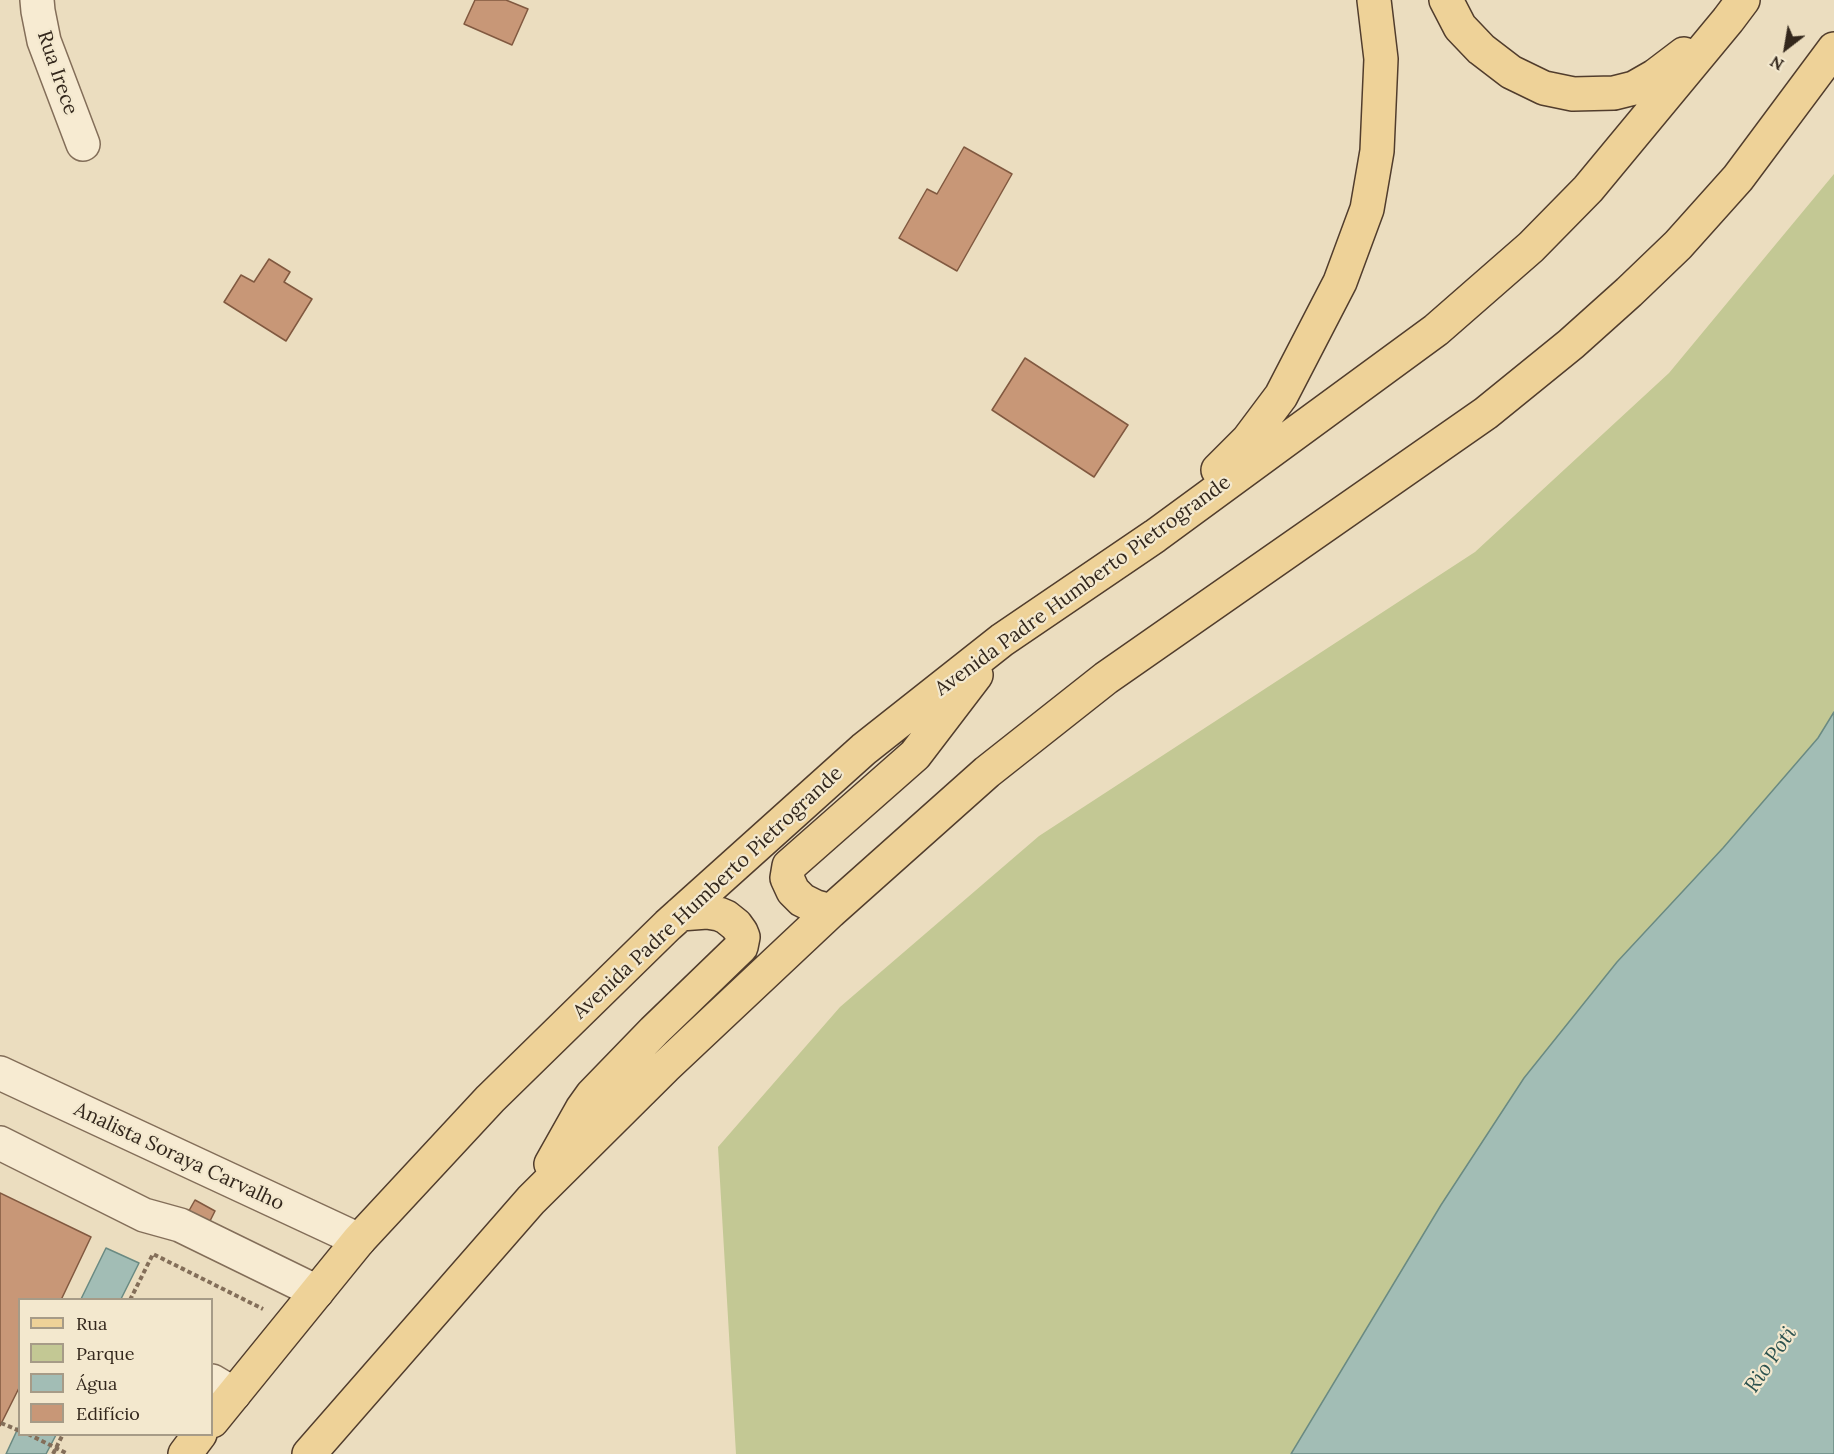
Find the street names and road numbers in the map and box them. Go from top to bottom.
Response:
street label: Rua Irece [31,28,83,118]
street label: Avenida Padre Humberto Pietrogrande [931,471,1235,701]
street label: Avenida Padre Humberto Pietrogrande [568,762,848,1024]
street label: Analista Soraya Carvalho [70,1098,288,1216]

